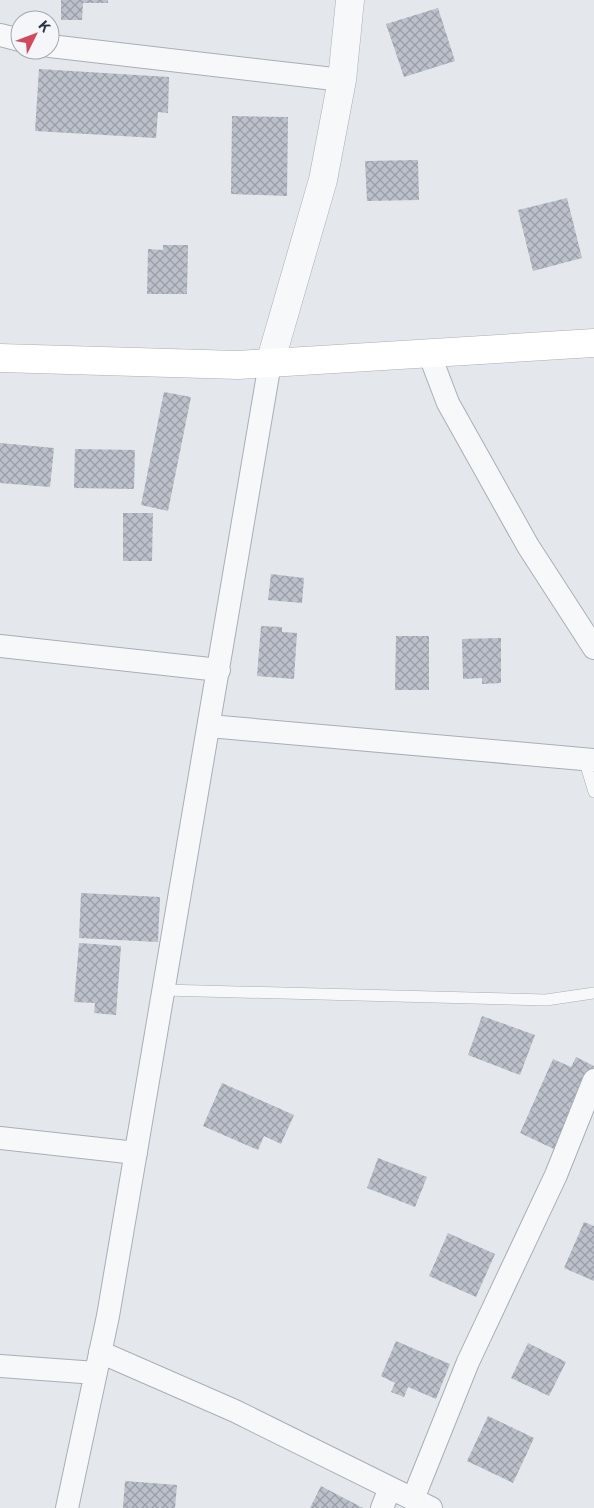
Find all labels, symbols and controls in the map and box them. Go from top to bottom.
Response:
north arrow [10,10,60,60]
text: K [35,17,54,35]

